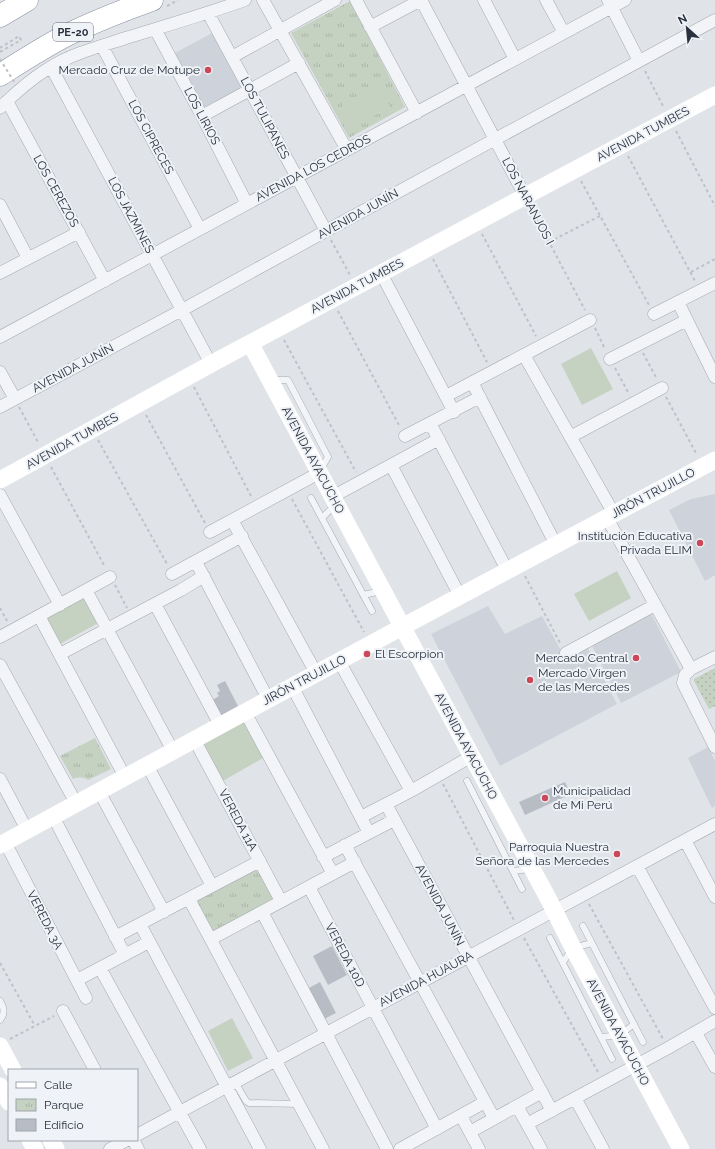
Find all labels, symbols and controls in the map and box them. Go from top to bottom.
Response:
north arrow [667,8,707,48]
text: N [676,12,689,27]
road number: PE-20 [53,23,93,41]
place label: Mercado Cruz de Motupe [59,63,200,77]
marker: Mercado Cruz de Motupe [203,65,213,75]
street label: LOS TULIPANES [238,75,292,161]
street label: LOS LIRIOS [181,85,223,147]
street label: LOS CIPRECES [125,97,177,177]
street label: AVENIDA TUMBES [594,104,692,164]
street label: AVENIDA LOS CEDROS [253,132,373,204]
street label: LOS CEREZOS [30,152,82,230]
street label: LOS NARANJOS I [499,155,557,247]
street label: LOS JAZMINES [105,175,157,255]
street label: AVENIDA JUNÍN [315,186,401,242]
street label: AVENIDA TUMBES [308,256,406,316]
street label: AVENIDA JUNÍN [30,341,116,395]
street label: AVENIDA AYACUCHO [279,404,347,516]
street label: AVENIDA TUMBES [23,410,121,472]
street label: JIRÓN TRUJILLO [609,465,697,521]
place label: Institución Educativa Privada ELIM [578,529,692,557]
marker: Institución Educativa Privada ELIM [695,538,705,548]
place label: El Escorpion [375,647,443,661]
marker: El Escorpion [362,649,372,659]
place label: Mercado Central [535,651,629,665]
street label: JIRÓN TRUJILLO [260,652,348,708]
marker: Mercado Central [631,653,641,663]
place label: Mercado Virgen de las Mercedes [538,666,630,694]
marker: Mercado Virgen de las Mercedes [525,675,535,685]
street label: AVENIDA AYACUCHO [432,690,500,802]
place label: Municipalidad de Mi Perú [553,784,631,812]
street label: VEREDA 11A [216,787,260,853]
marker: Municipalidad de Mi Perú [540,793,550,803]
place label: Parroquia Nuestra Señora de las Mercedes [475,840,609,868]
marker: Parroquia Nuestra Señora de las Mercedes [612,849,622,859]
street label: AVENIDA JUNÍN [413,862,467,948]
street label: VEREDA 3A [24,888,66,952]
street label: VEREDA 10D [322,920,368,990]
street label: AVENIDA HUAURA [377,948,475,1010]
street label: AVENIDA AYACUCHO [584,976,652,1088]
legend [8,1069,138,1141]
text: Calle [44,1078,72,1092]
text: Parque [44,1098,84,1112]
text: Edificio [44,1118,84,1132]

